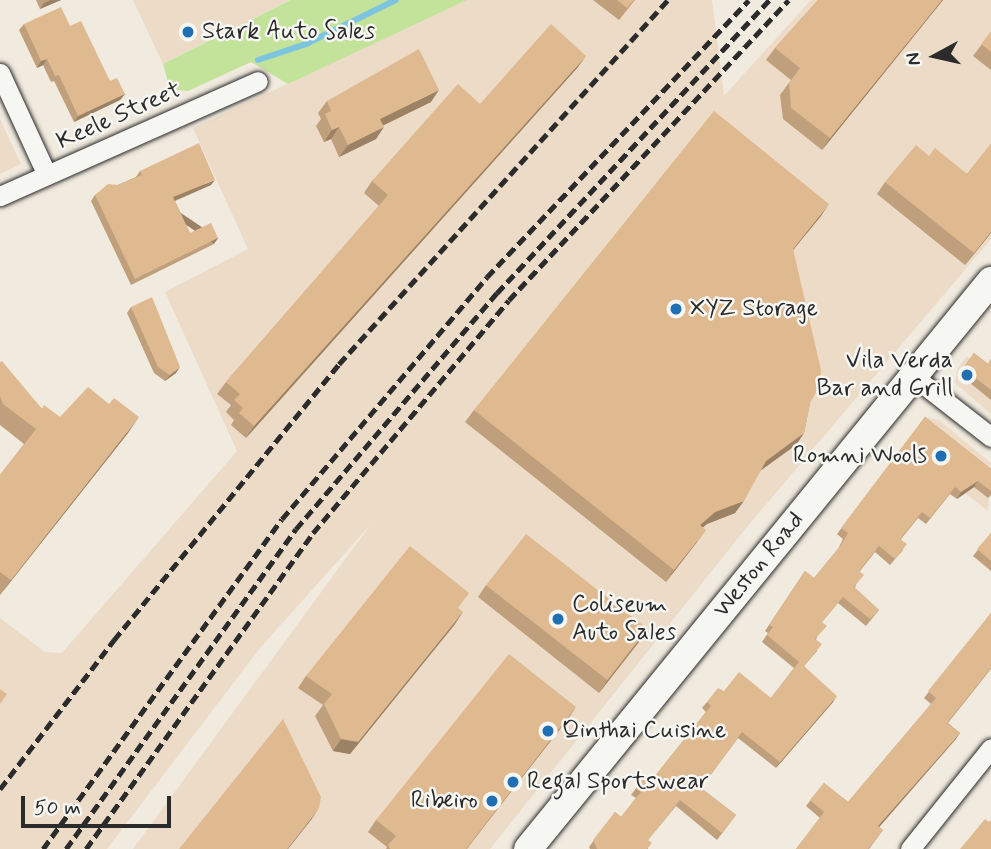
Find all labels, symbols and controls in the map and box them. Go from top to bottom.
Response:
place label: Stark Auto Sales [202,18,371,46]
north arrow [900,21,970,91]
marker: Stark Auto Sales [180,24,196,40]
text: N [900,51,927,67]
street label: Keele Street [53,76,185,156]
place label: XYZ Storage [690,295,818,323]
marker: XYZ Storage [668,301,684,317]
place label: Vila Verda Bar and Grill [824,347,953,403]
marker: Vila Verda Bar and Grill [959,367,975,383]
place label: Romni Wools [793,442,927,470]
marker: Romni Wools [933,448,949,464]
street label: Weston Road [708,507,810,623]
place label: Coliseum Auto Sales [572,591,677,647]
marker: Coliseum Auto Sales [550,611,566,627]
place label: Qinthai Cuisine [562,717,724,745]
marker: Qinthai Cuisine [540,723,556,739]
place label: Regal Sportswear [527,768,709,796]
marker: Regal Sportswear [505,774,521,790]
scale bar [24,782,175,826]
place label: Ribeiro [411,787,478,815]
marker: Ribeiro [484,793,500,809]
text: 50 m [34,794,81,822]

